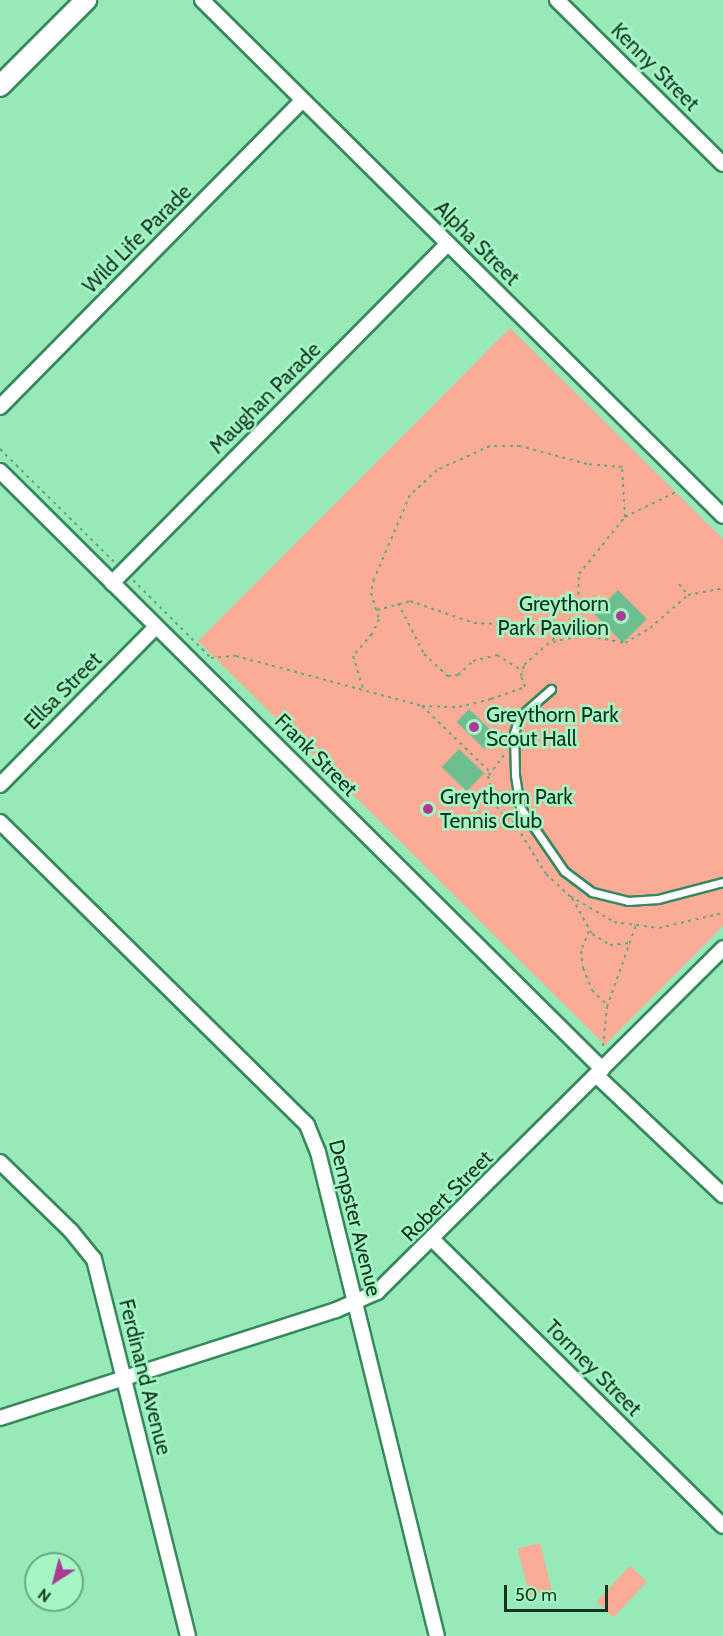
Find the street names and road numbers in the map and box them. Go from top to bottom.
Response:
street label: Kenny Street [606,18,704,116]
street label: Wild Life Parade [77,179,197,299]
street label: Alpha Street [429,195,525,291]
street label: Maughan Parade [204,337,326,459]
street label: Ellsa Street [19,647,107,735]
street label: Frank Street [269,708,363,802]
street label: Dempster Avenue [323,1137,387,1299]
street label: Robert Street [396,1145,498,1247]
street label: Ferdinand Avenue [113,1296,177,1458]
street label: Tormey Street [540,1315,646,1421]

